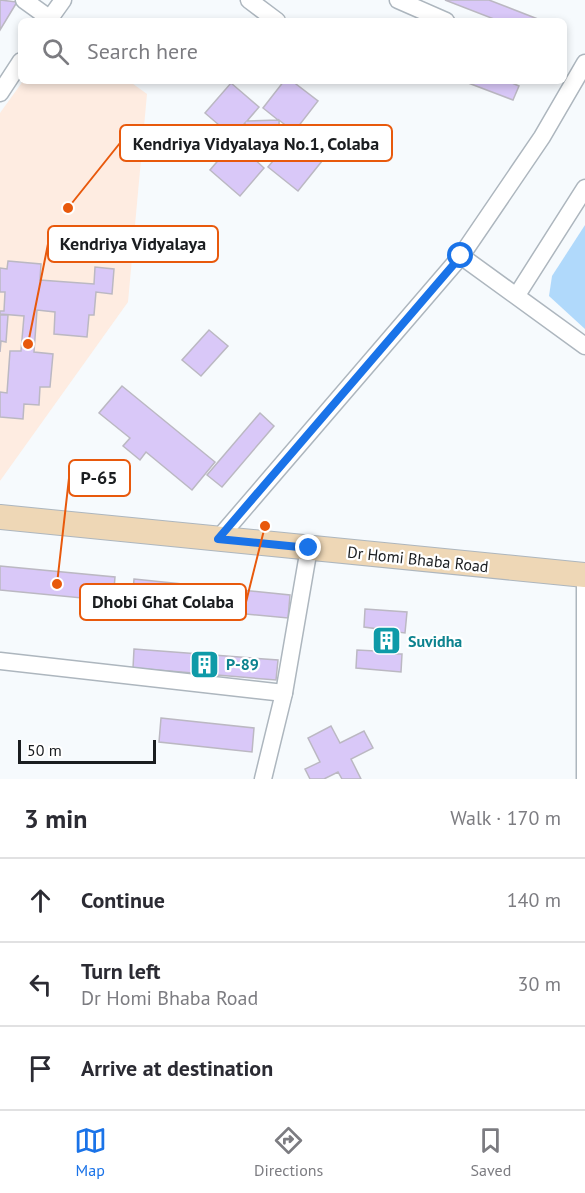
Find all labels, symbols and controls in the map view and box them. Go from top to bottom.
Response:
search box [18,18,567,84]
icon: search [39,35,72,68]
text: Search here [87,37,198,65]
callout: Kendriya Vidyalaya No.1, Colaba [120,125,392,161]
text: Kendriya Vidyalaya No.1, Colaba [133,132,379,155]
callout: Kendriya Vidyalaya [48,226,218,262]
text: Kendriya Vidyalaya [60,232,206,255]
route start [447,242,473,268]
callout: P-65 [69,460,130,496]
text: P-65 [80,466,118,489]
route end [295,534,321,560]
street label: Dr Homi Bhaba Road [346,542,490,576]
callout: Dhobi Ghat Colaba [80,584,246,620]
text: Dhobi Ghat Colaba [92,590,234,613]
building icon: Suvidha [371,625,403,657]
place label: Suvidha [408,631,462,651]
building icon: P-89 [189,648,221,680]
place label: P-89 [226,654,259,674]
scale bar [18,737,156,764]
text: 50 m [27,740,62,760]
text: 3 min [24,802,87,835]
text: Walk · 170 m [450,805,561,831]
icon: ahead [24,884,57,917]
text: Continue [81,886,165,914]
text: 140 m [507,887,561,913]
text: Turn left [81,957,161,985]
icon: left [24,968,57,1001]
text: 30 m [518,971,561,997]
text: Dr Homi Bhaba Road [81,985,258,1011]
icon: arrive [24,1052,57,1085]
text: Arrive at destination [81,1054,273,1082]
tab: Map [74,1124,107,1180]
tab: Directions [254,1124,323,1180]
tab: Saved [471,1124,511,1180]

